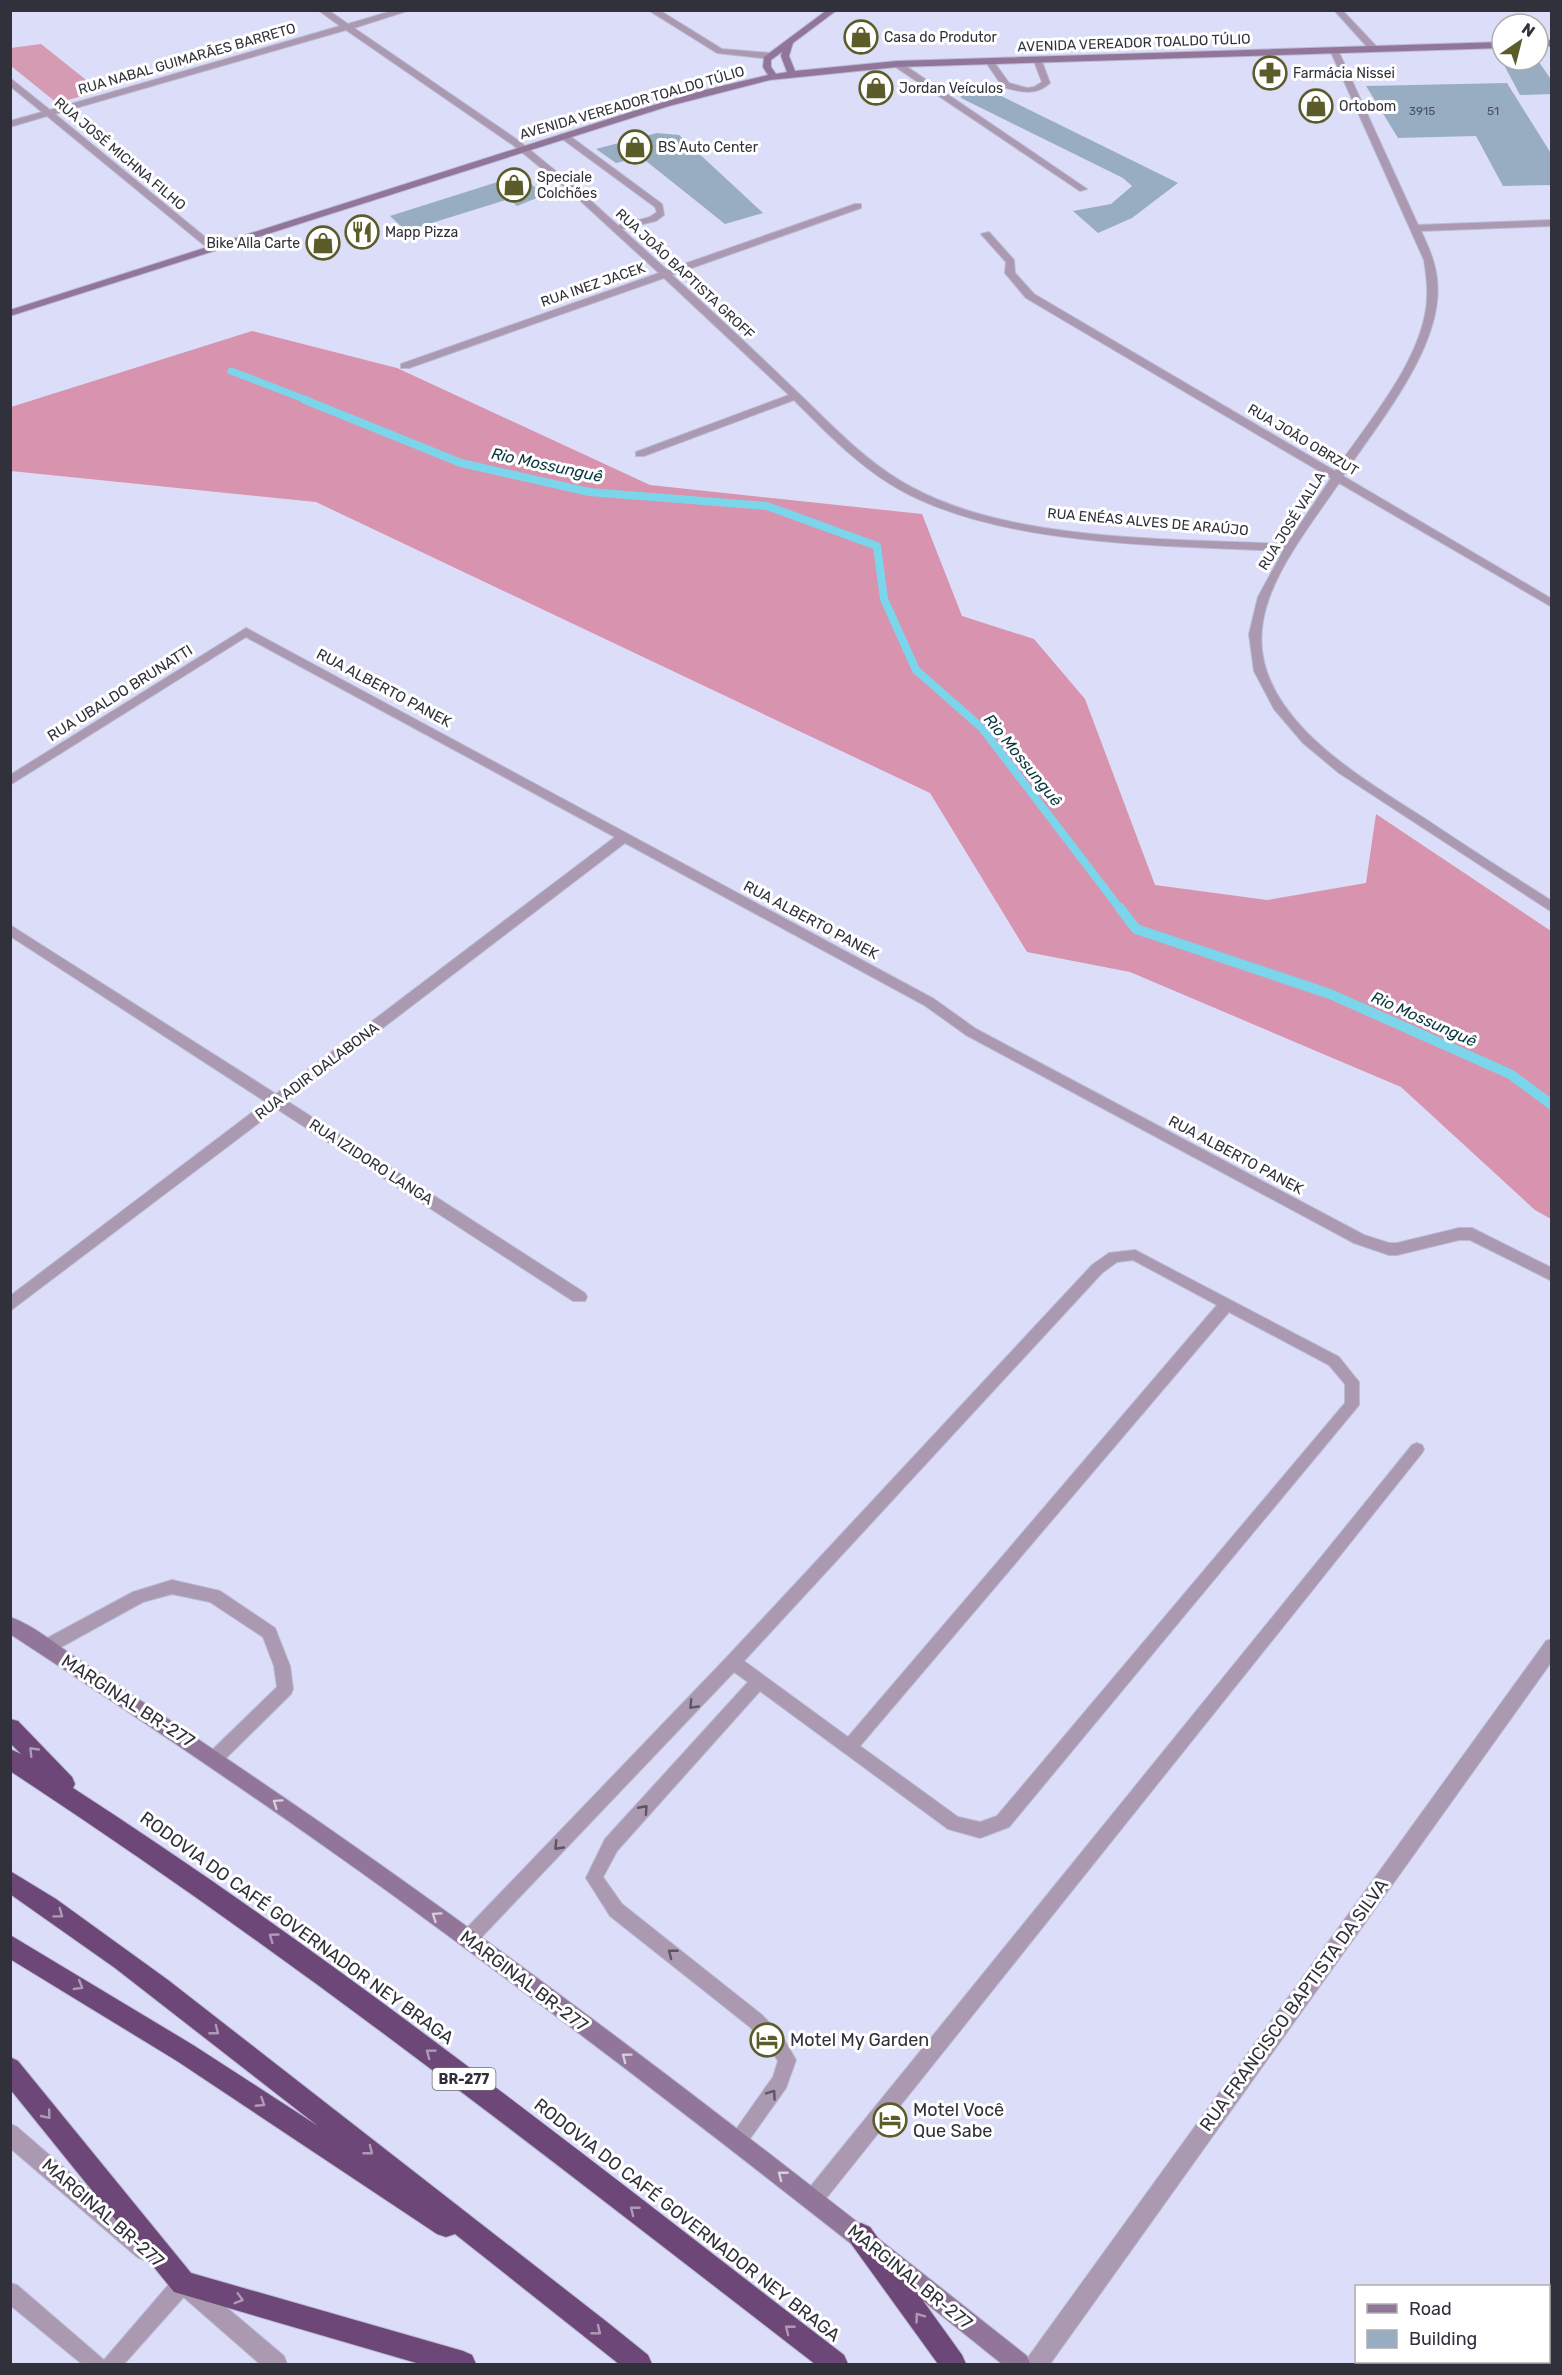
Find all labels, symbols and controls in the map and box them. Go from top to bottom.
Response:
north arrow [1490,12,1550,72]
street label: RUA NABAL GUIMARÃES BARRETO [76,19,298,98]
shop icon: Casa do Produtor [843,19,879,55]
text: N [1518,19,1538,41]
place label: Casa do Produtor [884,29,998,46]
street label: AVENIDA VEREADOR TOALDO TÚLIO [1017,29,1251,56]
pharmacy icon: Farmácia Nissei [1252,55,1288,91]
street label: AVENIDA VEREADOR TOALDO TÚLIO [517,62,746,143]
place label: Farmácia Nissei [1293,65,1395,82]
shop icon: Jordan Veículos [858,70,894,106]
place label: Jordan Veículos [899,80,1003,97]
shop icon: Ortobom [1298,88,1334,124]
street label: RUA JOSÉ MICHNA FILHO [51,93,190,214]
place label: Ortobom [1339,98,1396,115]
house number: 3915 [1409,104,1435,118]
house number: 51 [1487,104,1499,118]
shop icon: BS Auto Center [617,129,653,165]
place label: BS Auto Center [658,139,759,156]
shop icon: Speciale Colchões [496,167,532,203]
place label: Speciale Colchões [537,169,597,202]
street label: RUA JOÃO BAPTISTA GROFF [612,204,759,343]
restaurant icon: Mapp Pizza [344,214,380,250]
place label: Mapp Pizza [385,224,458,241]
shop icon: Bike Alla Carte [305,225,341,261]
place label: Bike Alla Carte [206,235,300,252]
street label: RUA INEZ JACEK [539,259,648,311]
street label: RUA JOÃO OBRZUT [1245,399,1362,480]
water label: Rio Mossunguê [490,444,604,486]
street label: RUA JOSÉ VALLA [1254,468,1329,573]
street label: RUA ENÉAS ALVES DE ARAÚJO [1047,504,1249,539]
street label: RUA UBALDO BRUNATTI [44,641,196,745]
street label: RUA ALBERTO PANEK [313,645,455,731]
water label: Rio Mossunguê [980,710,1066,810]
street label: RUA ALBERTO PANEK [740,877,882,963]
water label: Rio Mossunguê [1368,987,1480,1051]
street label: RUA ADIR DALABONA [252,1019,382,1123]
street label: RUA ALBERTO PANEK [1165,1112,1307,1198]
street label: RUA IZIDORO LANGA [306,1115,436,1209]
street label: MARGINAL BR-277 [57,1650,199,1752]
one-way arrow [689,1698,700,1709]
one-way arrow [29,1748,40,1759]
one-way arrow [273,1799,284,1810]
one-way arrow [637,1805,648,1816]
street label: RODOVIA DO CAFÉ GOVERNADOR NEY BRAGA [136,1807,458,2049]
one-way arrow [554,1838,565,1849]
street label: RUA FRANCISCO BAPTISTA DA SILVA [1195,1875,1393,2135]
one-way arrow [52,1907,63,1918]
one-way arrow [432,1912,443,1923]
street label: MARGINAL BR-277 [456,1926,592,2036]
one-way arrow [269,1933,280,1944]
one-way arrow [668,1950,679,1961]
one-way arrow [73,1979,83,1991]
hotel icon: Motel My Garden [749,2022,785,2058]
one-way arrow [208,2023,219,2034]
place label: Motel My Garden [790,2029,929,2051]
one-way arrow [425,2049,436,2060]
one-way arrow [622,2054,633,2065]
road number: BR-277 [432,2068,496,2090]
one-way arrow [765,2089,776,2100]
street label: RODOVIA DO CAFÉ GOVERNADOR NEY BRAGA [530,2094,844,2346]
one-way arrow [254,2096,265,2107]
place label: Motel Você Que Sabe [913,2099,1004,2142]
hotel icon: Motel Você Que Sabe [872,2102,908,2138]
one-way arrow [40,2108,51,2119]
one-way arrow [362,2143,373,2154]
street label: MARGINAL BR-277 [38,2154,168,2272]
one-way arrow [777,2171,788,2182]
one-way arrow [630,2206,641,2217]
street label: MARGINAL BR-277 [843,2220,977,2334]
legend [1355,2285,1550,2363]
one-way arrow [234,2292,244,2305]
text: Road [1409,2298,1452,2320]
one-way arrow [915,2313,926,2324]
one-way arrow [590,2323,601,2334]
one-way arrow [784,2325,795,2336]
text: Building [1409,2328,1477,2350]

